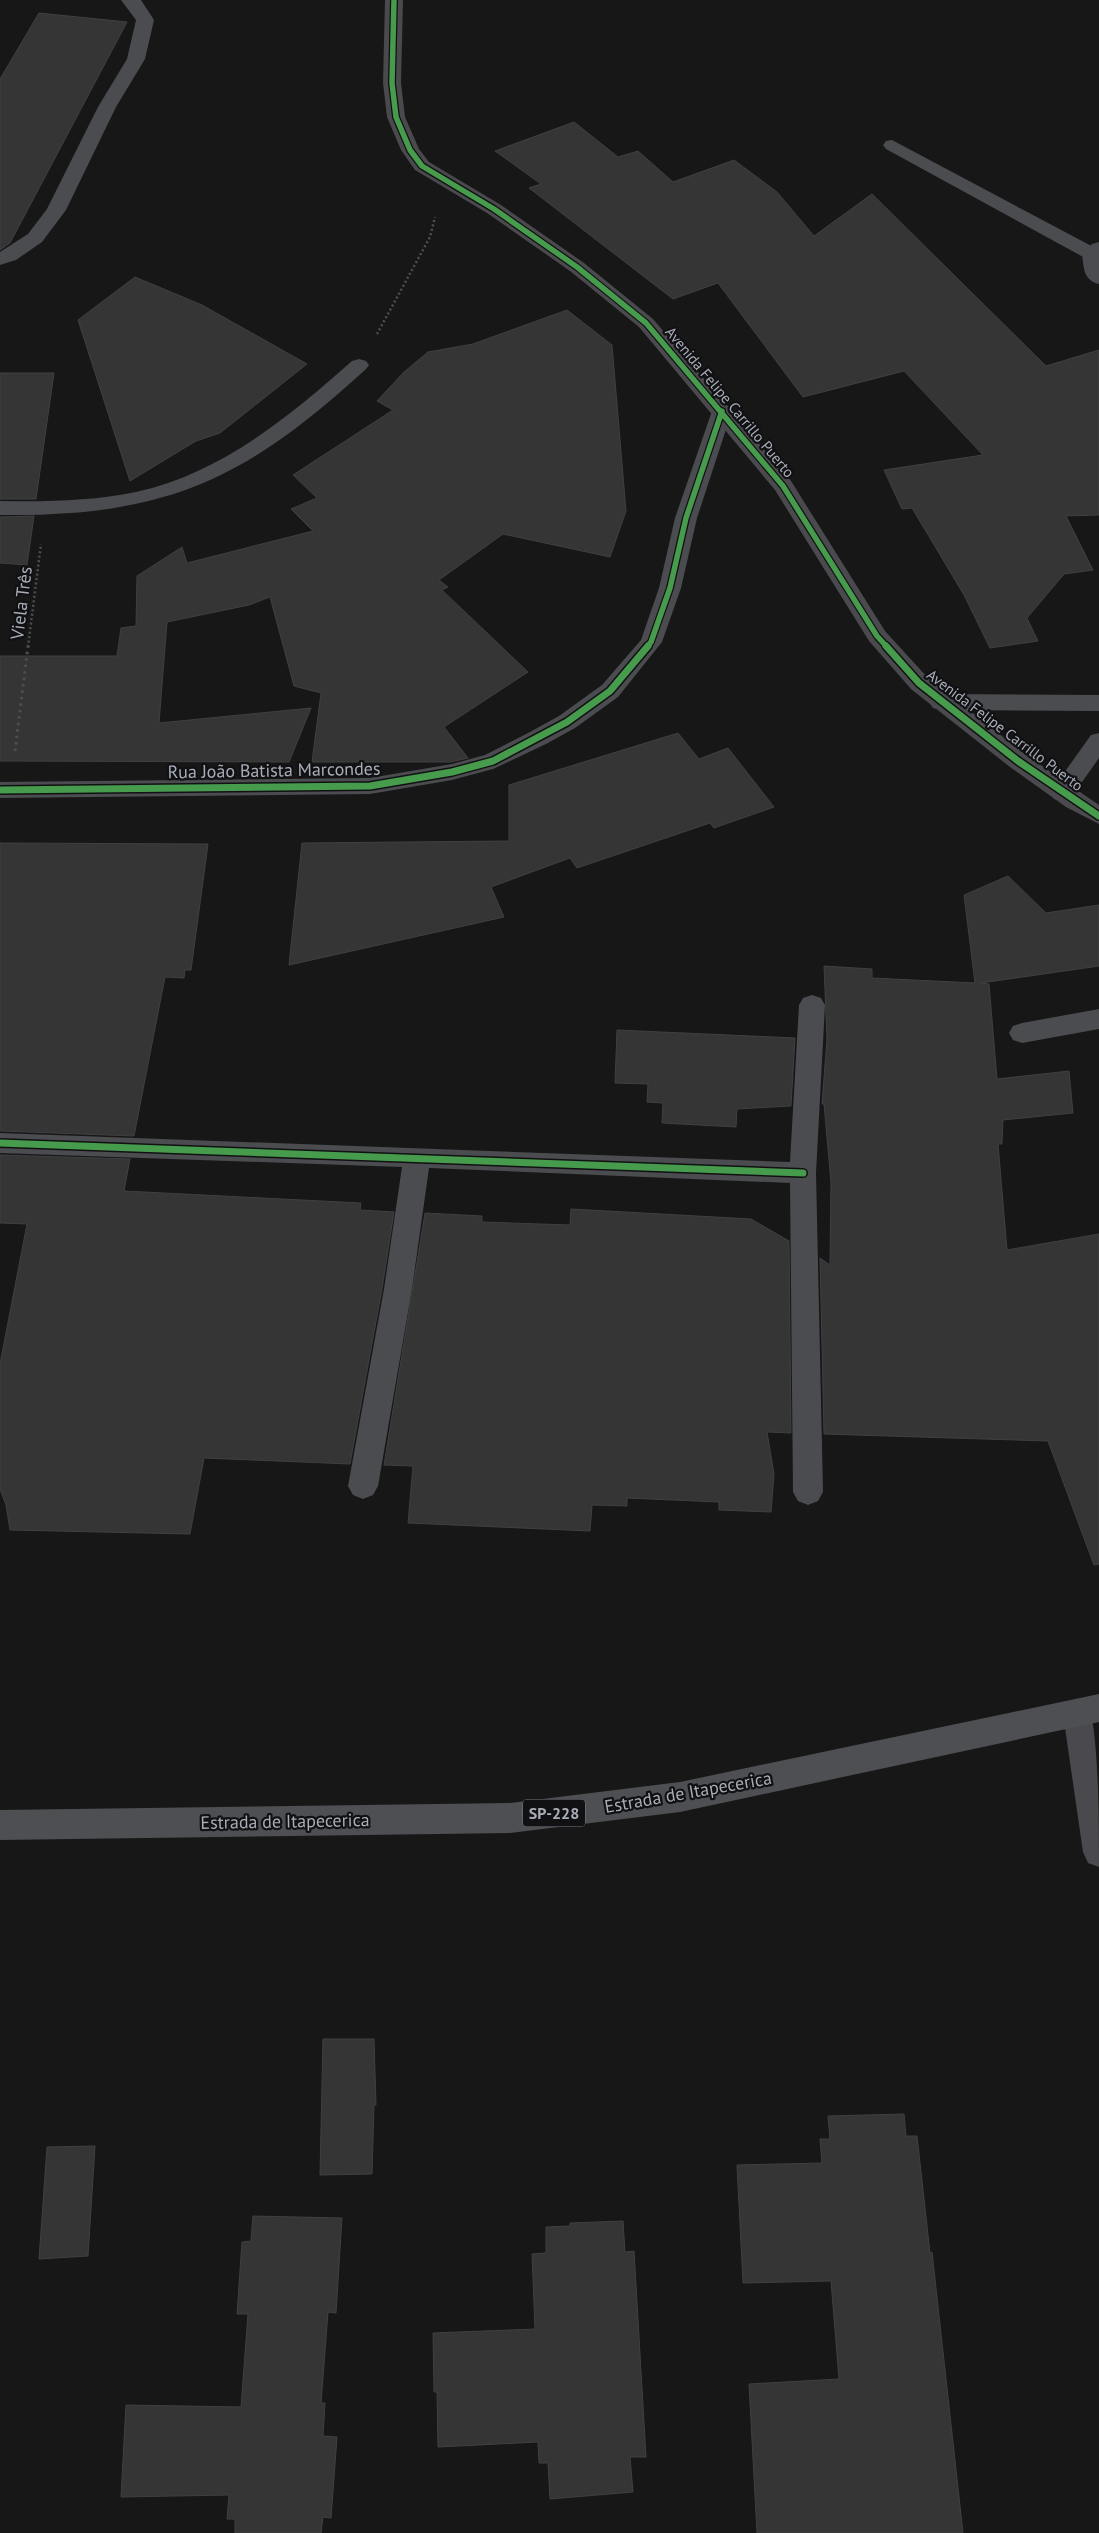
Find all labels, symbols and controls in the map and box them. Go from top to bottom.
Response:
street label: Avenida Felipe Carrillo Puerto [661,323,799,481]
street label: Viela Três [5,565,37,642]
street label: Avenida Felipe Carrillo Puerto [923,665,1087,795]
street label: Rua João Batista Marcondes [167,757,381,783]
street label: Estrada de Itapecerica [603,1766,773,1818]
road number: SP-228 [523,1800,585,1826]
street label: Estrada de Itapecerica [200,1808,370,1834]

